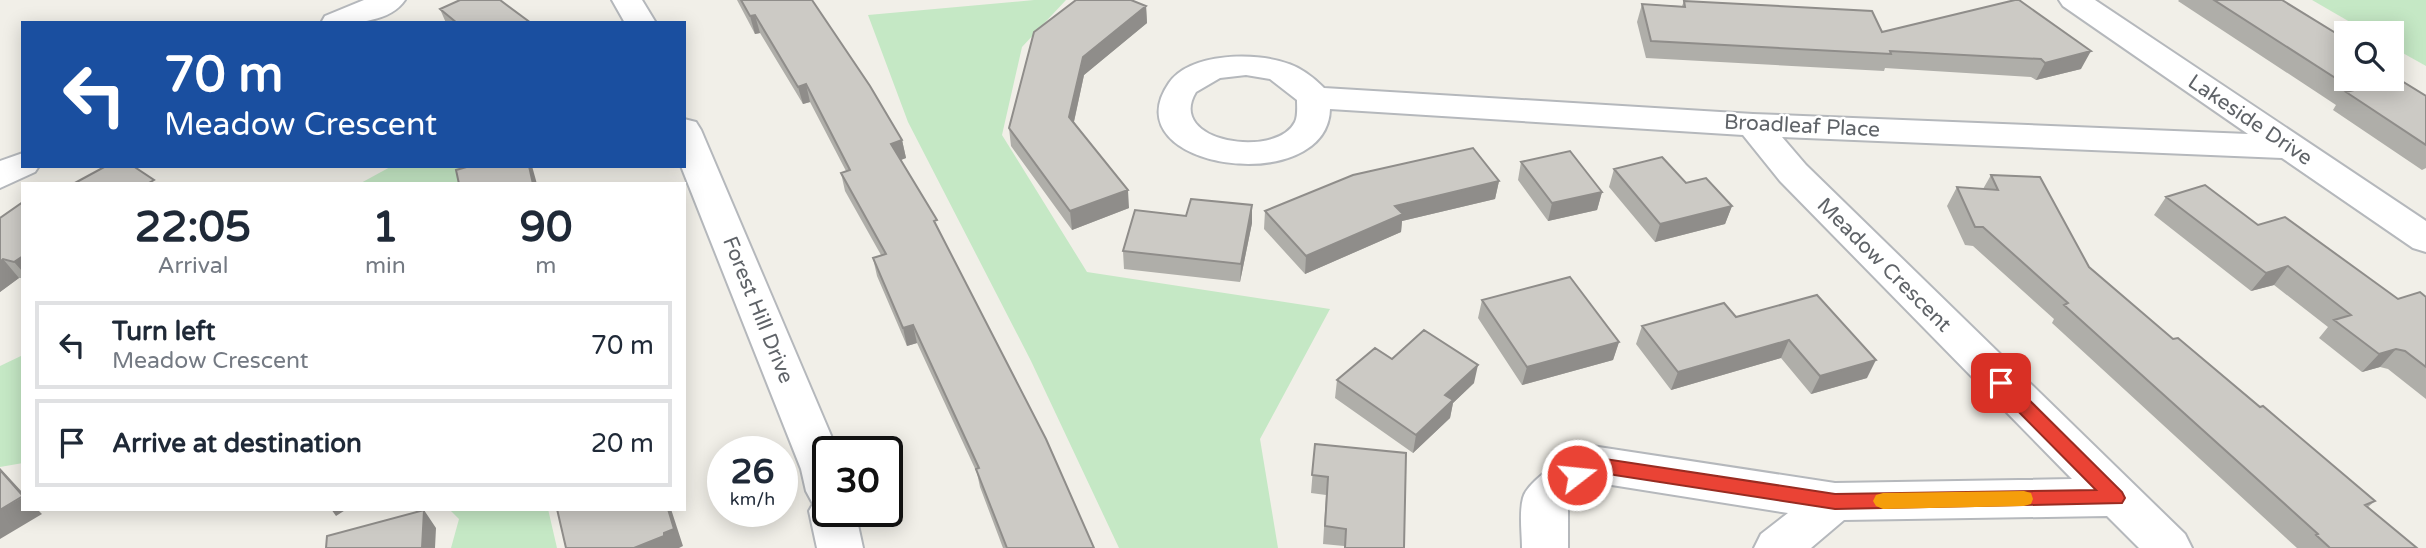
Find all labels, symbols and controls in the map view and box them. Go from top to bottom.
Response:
map controls [2334,21,2404,91]
button: search [2334,21,2404,91]
text: 70 m [164,46,283,105]
icon: left [49,49,140,140]
street label: Lakeside Drive [2183,69,2317,171]
text: Meadow Crescent [164,106,437,144]
street label: Broadleaf Place [1723,109,1881,143]
street label: Meadow Crescent [1812,193,1956,337]
text: 22:05 [135,202,251,253]
text: 1 [372,202,399,253]
text: 90 [520,202,572,253]
street label: Forest Hill Drive [717,233,799,387]
text: Arrival [157,252,228,280]
text: min [365,252,406,280]
text: m [535,252,556,280]
text: Turn left [112,316,215,347]
icon: left [53,326,91,364]
text: 70 m [591,330,654,361]
text: Meadow Crescent [112,347,308,375]
pin [1971,353,2031,413]
icon: arrive [1982,364,2020,402]
icon: arrive [53,424,91,462]
text: Arrive at destination [112,428,362,459]
text: 20 m [591,428,654,459]
speed limit sign: 30 [812,436,903,527]
position arrow [1540,438,1614,512]
text: 26 [731,451,774,493]
text: km/h [730,488,775,510]

